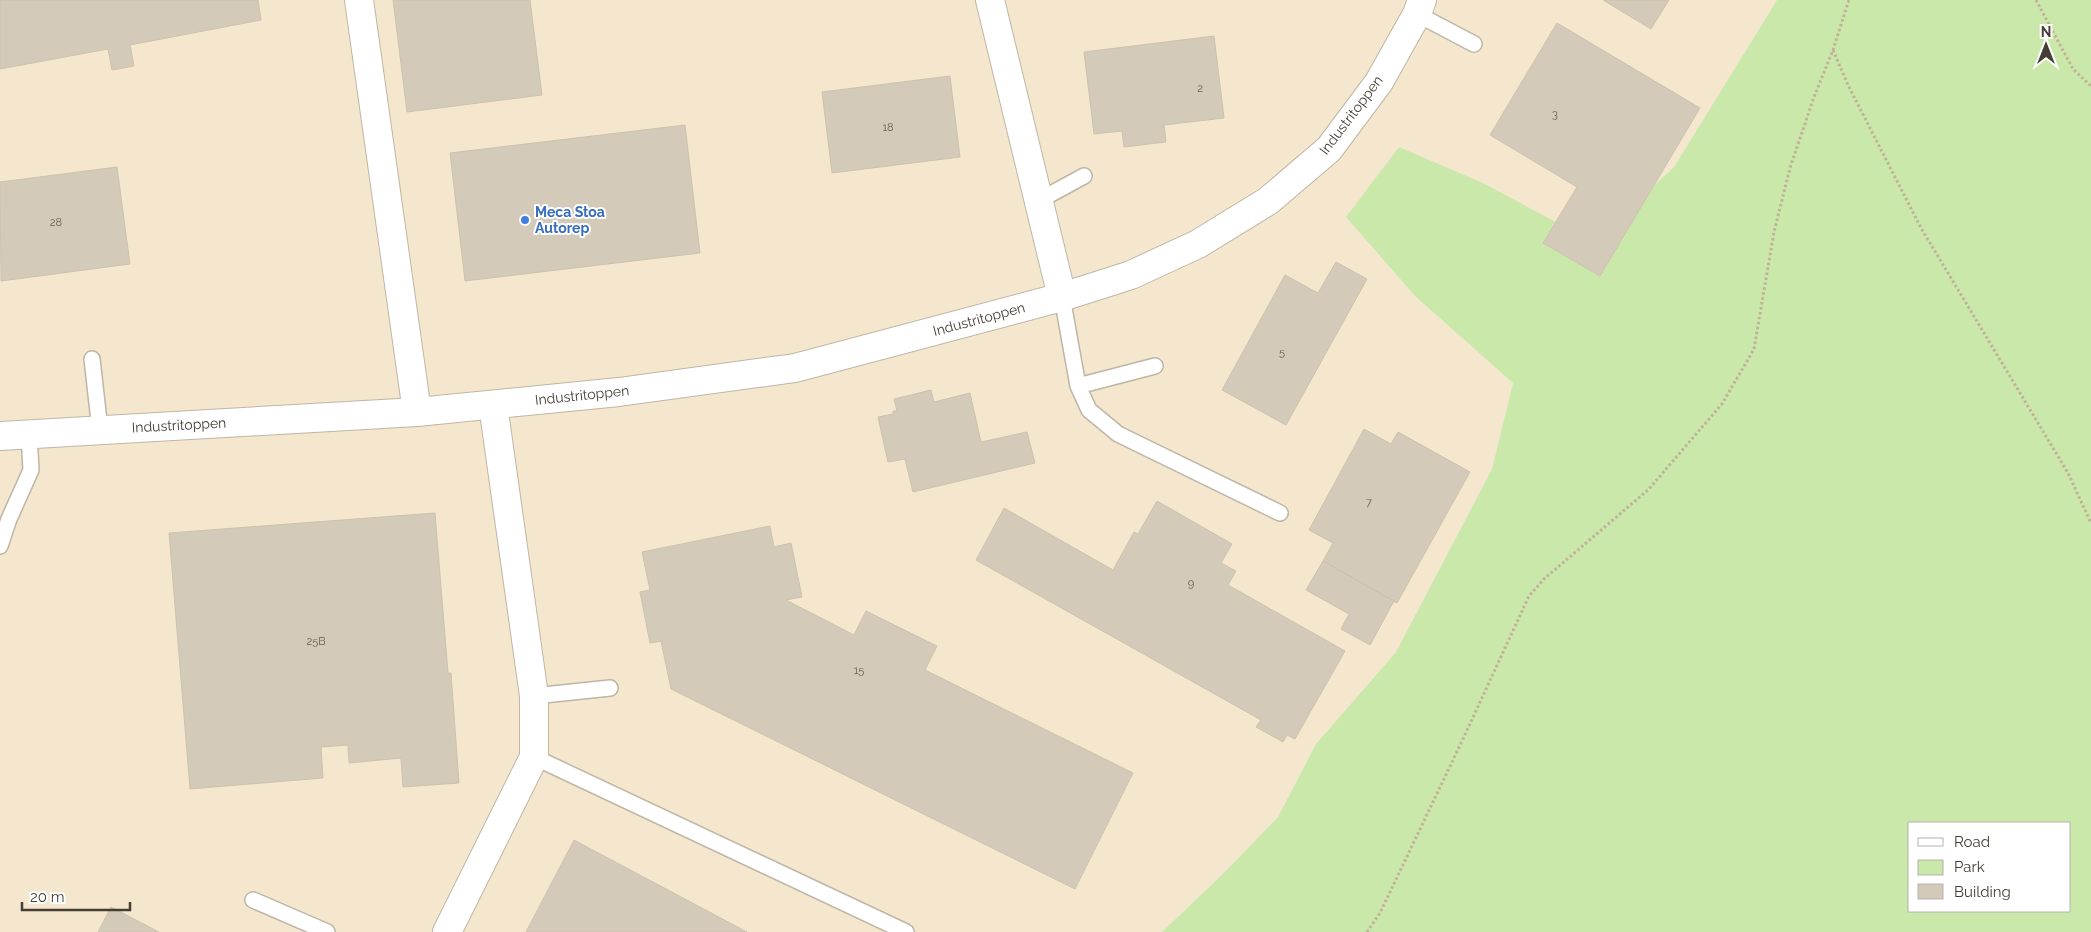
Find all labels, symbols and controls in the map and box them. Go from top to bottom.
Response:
north arrow [2021,20,2071,70]
text: N [2041,24,2051,40]
street label: Industritoppen [1316,72,1386,158]
house number: 2 [1197,82,1203,95]
house number: 3 [1552,108,1558,121]
house number: 18 [882,121,894,134]
place label: Meca Stoa Autorep [535,204,605,236]
marker: Meca Stoa Autorep [519,214,531,226]
house number: 28 [50,216,62,229]
street label: Industritoppen [931,299,1027,339]
house number: 5 [1279,346,1285,359]
street label: Industritoppen [534,382,630,408]
street label: Industritoppen [131,415,227,435]
house number: 7 [1366,496,1372,509]
house number: 9 [1188,577,1194,590]
house number: 25B [306,635,326,648]
house number: 15 [854,664,864,677]
legend [1908,822,2071,912]
text: Road [1954,833,1990,851]
text: Park [1954,858,1985,876]
scale bar [22,880,130,912]
text: Building [1954,883,2011,901]
text: 20 m [30,888,65,906]

